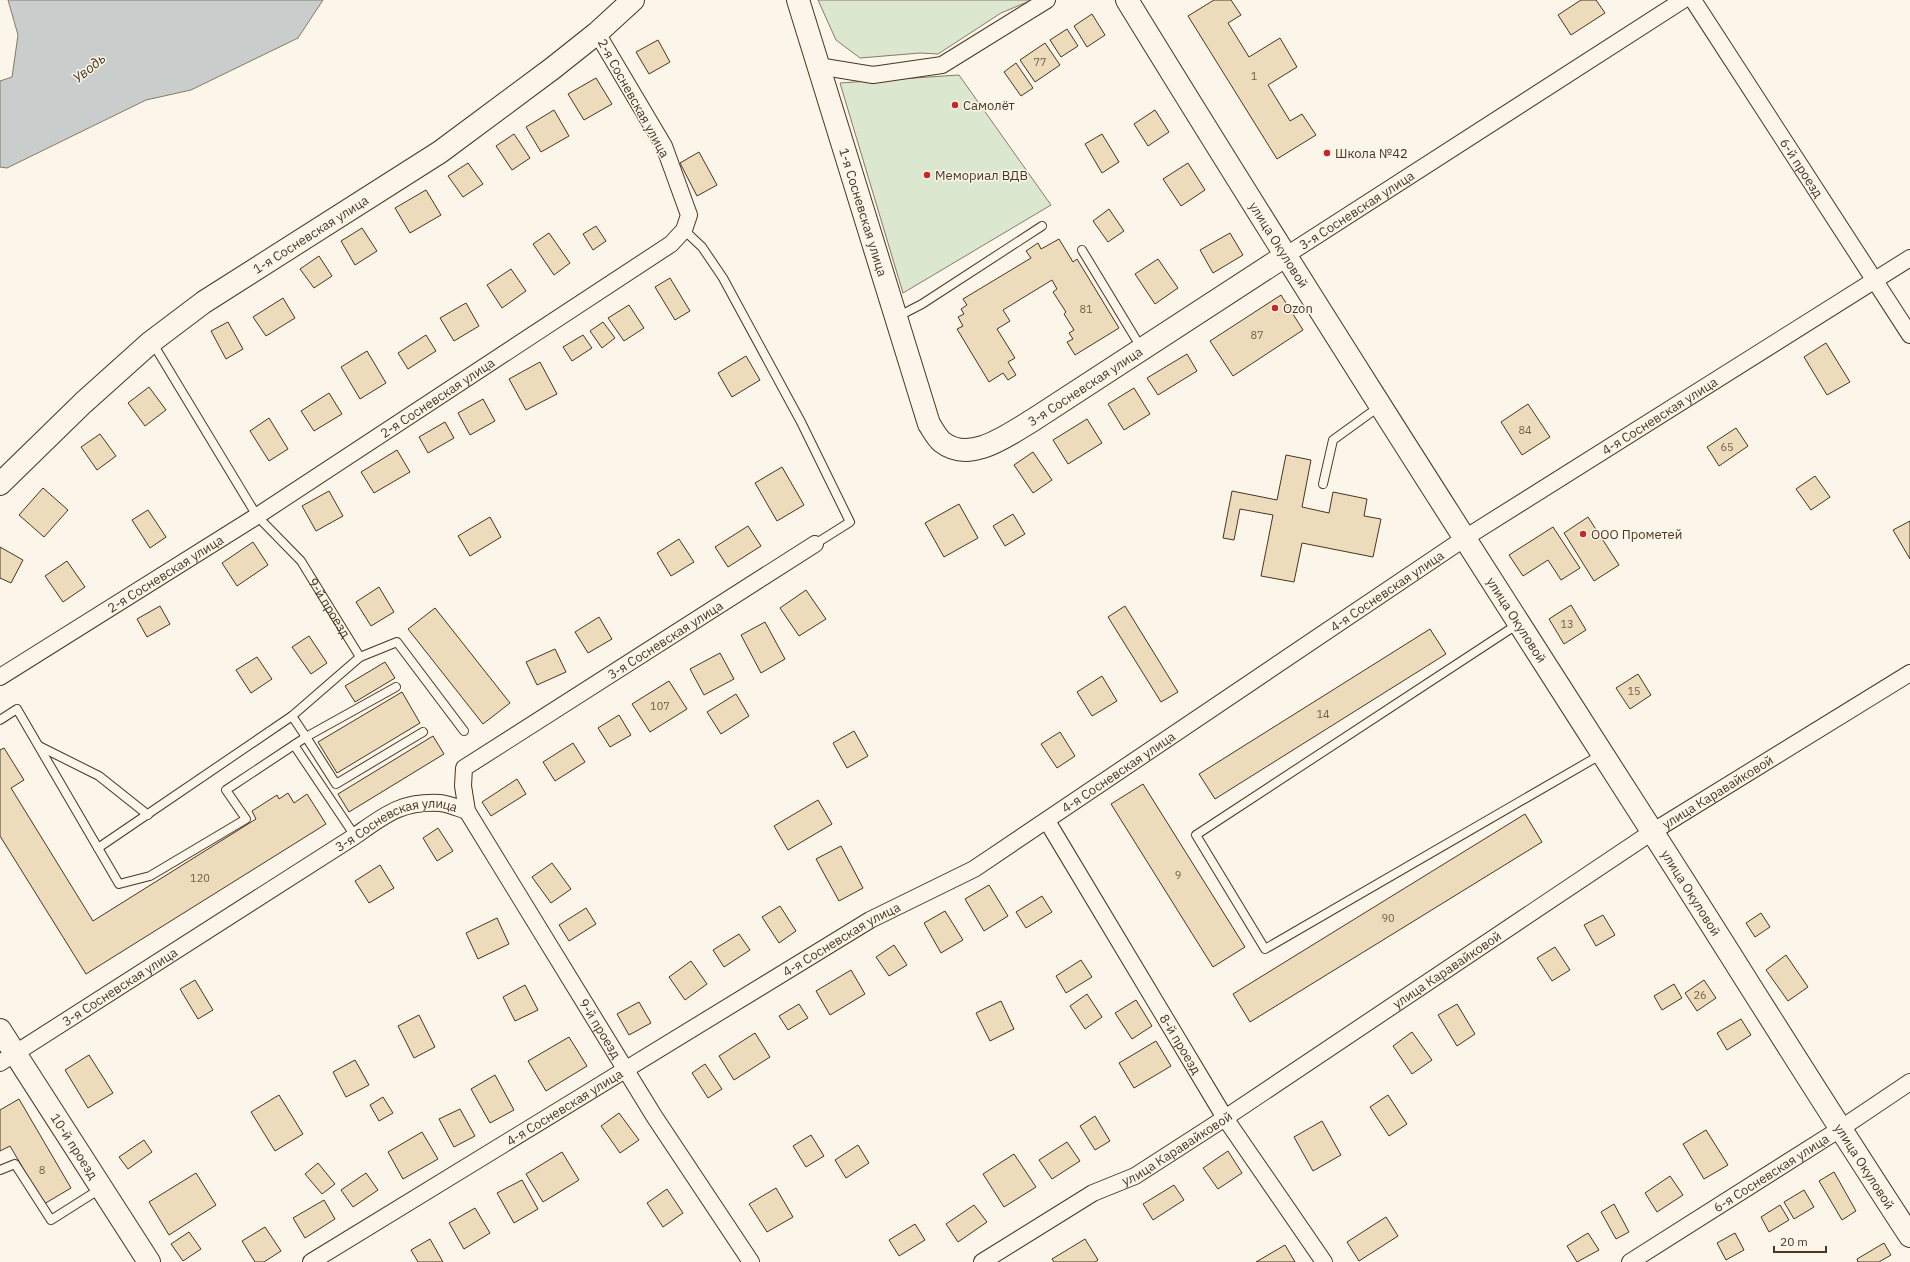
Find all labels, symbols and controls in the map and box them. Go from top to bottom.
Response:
street label: 2-я Сосневская улица [594,36,673,161]
water label: Уводь [69,49,109,87]
house number: 77 [1033,55,1047,69]
house number: 1 [1251,69,1258,83]
place label: Самолёт [963,97,1015,114]
marker: Самолёт [950,100,960,110]
street label: 6-й проезд [1776,135,1827,201]
place label: Школа №42 [1335,145,1408,162]
street label: 1-я Сосневская улица [835,146,891,279]
marker: Школа №42 [1322,148,1332,158]
place label: Мемориал ВДВ [935,167,1028,184]
street label: 3-я Сосневская улица [1296,167,1418,254]
marker: Мемориал ВДВ [922,170,932,180]
street label: 1-я Сосневская улица [250,192,372,278]
street label: улица Окуловой [1245,199,1312,291]
place label: Ozon [1283,300,1313,317]
house number: 81 [1079,302,1093,316]
marker: Ozon [1270,303,1280,313]
house number: 87 [1250,328,1264,342]
street label: 3-я Сосневская улица [1025,343,1146,430]
street label: 2-я Сосневская улица [377,354,498,442]
street label: 4-я Сосневская улица [1599,373,1721,459]
house number: 84 [1518,423,1532,437]
house number: 65 [1720,440,1734,454]
place label: ООО Прометей [1591,526,1682,543]
marker: ООО Прометей [1578,529,1588,539]
street label: 2-я Сосневская улица [104,531,227,617]
street label: 4-я Сосневская улица [1327,547,1447,636]
street label: улица Окуловой [1483,574,1550,666]
street label: 9-й проезд [304,575,354,641]
street label: 3-я Сосневская улица [604,597,726,683]
house number: 13 [1560,617,1574,631]
house number: 15 [1627,684,1641,698]
house number: 107 [650,699,670,713]
house number: 14 [1316,707,1330,721]
street label: 4-я Сосневская улица [1058,728,1179,817]
street label: улица Каравайковой [1659,751,1776,833]
street label: 3-я Сосневская улица [332,795,460,856]
street label: улица Окуловой [1657,847,1724,939]
house number: 9 [1175,868,1181,882]
house number: 120 [190,871,210,885]
street label: 4-я Сосневская улица [780,898,903,980]
house number: 90 [1381,911,1395,925]
street label: улица Каравайковой [1389,927,1505,1012]
street label: 3-я Сосневская улица [59,944,181,1030]
house number: 26 [1693,988,1707,1002]
street label: 9-й проезд [575,995,625,1062]
street label: 8-й проезд [1156,1011,1205,1078]
street label: 4-я Сосневская улица [503,1065,626,1150]
street label: улица Каравайковой [1119,1108,1236,1189]
street label: 10-й проезд [47,1110,102,1183]
street label: улица Окуловой [1830,1120,1898,1213]
street label: 6-я Сосневская улица [1710,1130,1832,1216]
house number: 8 [39,1163,45,1177]
scale bar [1774,1228,1826,1254]
text: 20 m [1780,1234,1808,1249]

